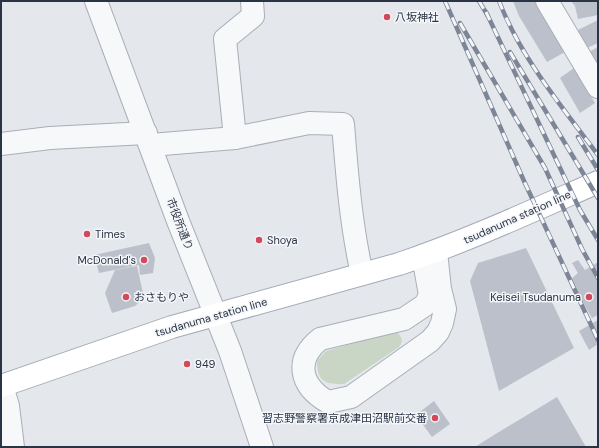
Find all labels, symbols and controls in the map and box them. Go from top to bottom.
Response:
place label: 八坂神社 [395,10,439,24]
marker: 八坂神社 [382,12,392,22]
street label: tsudanuma station line [461,187,573,247]
street label: 市役所通り [164,196,196,252]
place label: Times [95,227,125,241]
marker: Times [82,229,92,239]
place label: Shoya [267,233,298,247]
marker: Shoya [254,235,264,245]
place label: McDonald's [77,253,136,267]
marker: McDonald's [139,255,149,265]
place label: おさもりや [134,290,189,304]
place label: Keisei Tsudanuma [490,290,581,304]
marker: おさもりや [121,292,131,302]
marker: Keisei Tsudanuma [584,292,594,302]
street label: tsudanuma station line [153,294,269,340]
place label: 949 [195,357,216,371]
marker: 949 [182,359,192,369]
place label: 習志野警察署京成津田沼駅前交番 [262,411,427,425]
marker: 習志野警察署京成津田沼駅前交番 [430,413,440,423]

